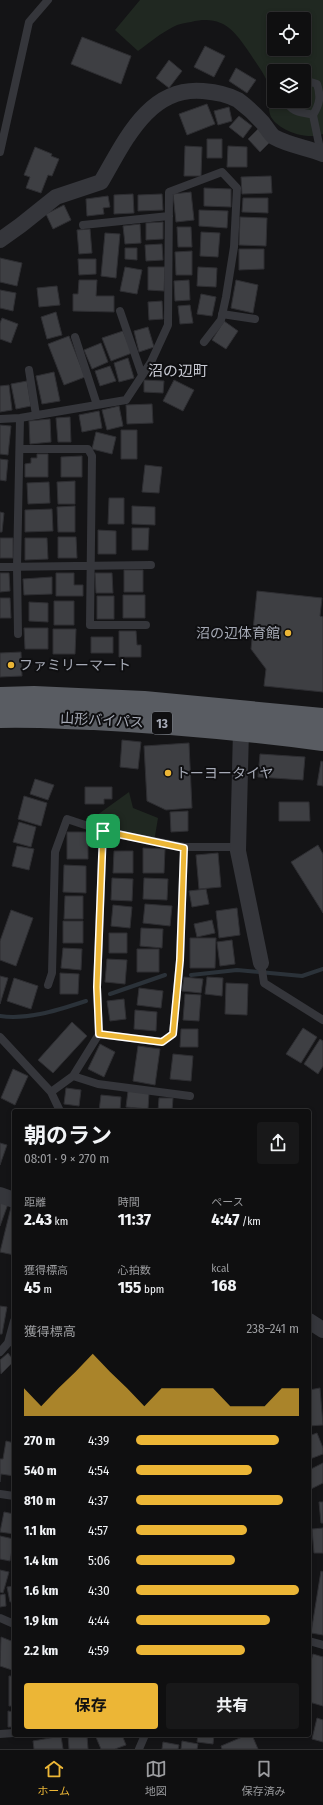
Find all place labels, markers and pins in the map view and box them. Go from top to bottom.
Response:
place label: 沼の辺体育館 [196,625,280,642]
marker: 沼の辺体育館 [283,628,293,638]
place label: ファミリーマート [19,657,131,674]
marker: ファミリーマート [6,660,16,670]
place label: トーヨータイヤ [176,765,274,782]
marker: トーヨータイヤ [163,768,173,778]
pin [86,814,120,848]

